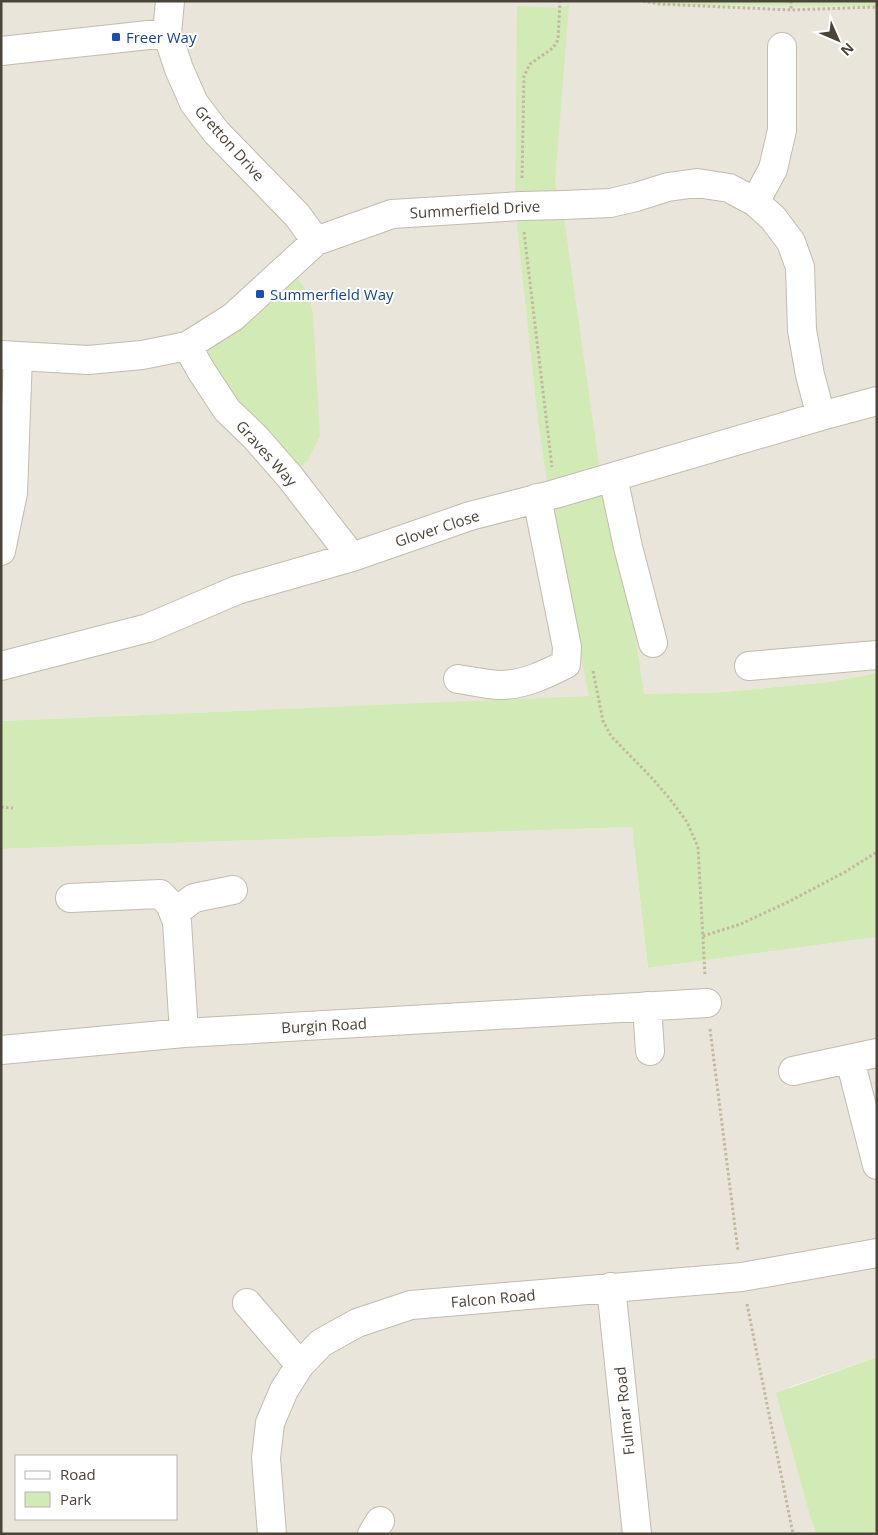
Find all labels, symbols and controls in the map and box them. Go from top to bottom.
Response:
north arrow [813,15,863,65]
place label: Freer Way [126,27,197,47]
marker: Freer Way [110,31,122,43]
text: N [837,39,858,60]
street label: Gretton Drive [191,101,269,185]
street label: Summerfield Drive [409,196,541,222]
place label: Summerfield Way [270,284,394,304]
marker: Summerfield Way [254,288,266,300]
street label: Graves Way [232,416,302,491]
street label: Glover Close [392,505,482,551]
street label: Burgin Road [281,1013,367,1037]
street label: Falcon Road [450,1284,536,1312]
street label: Fulmar Road [609,1366,639,1456]
legend [15,1455,178,1520]
text: Road [60,1464,96,1484]
text: Park [60,1489,91,1509]

